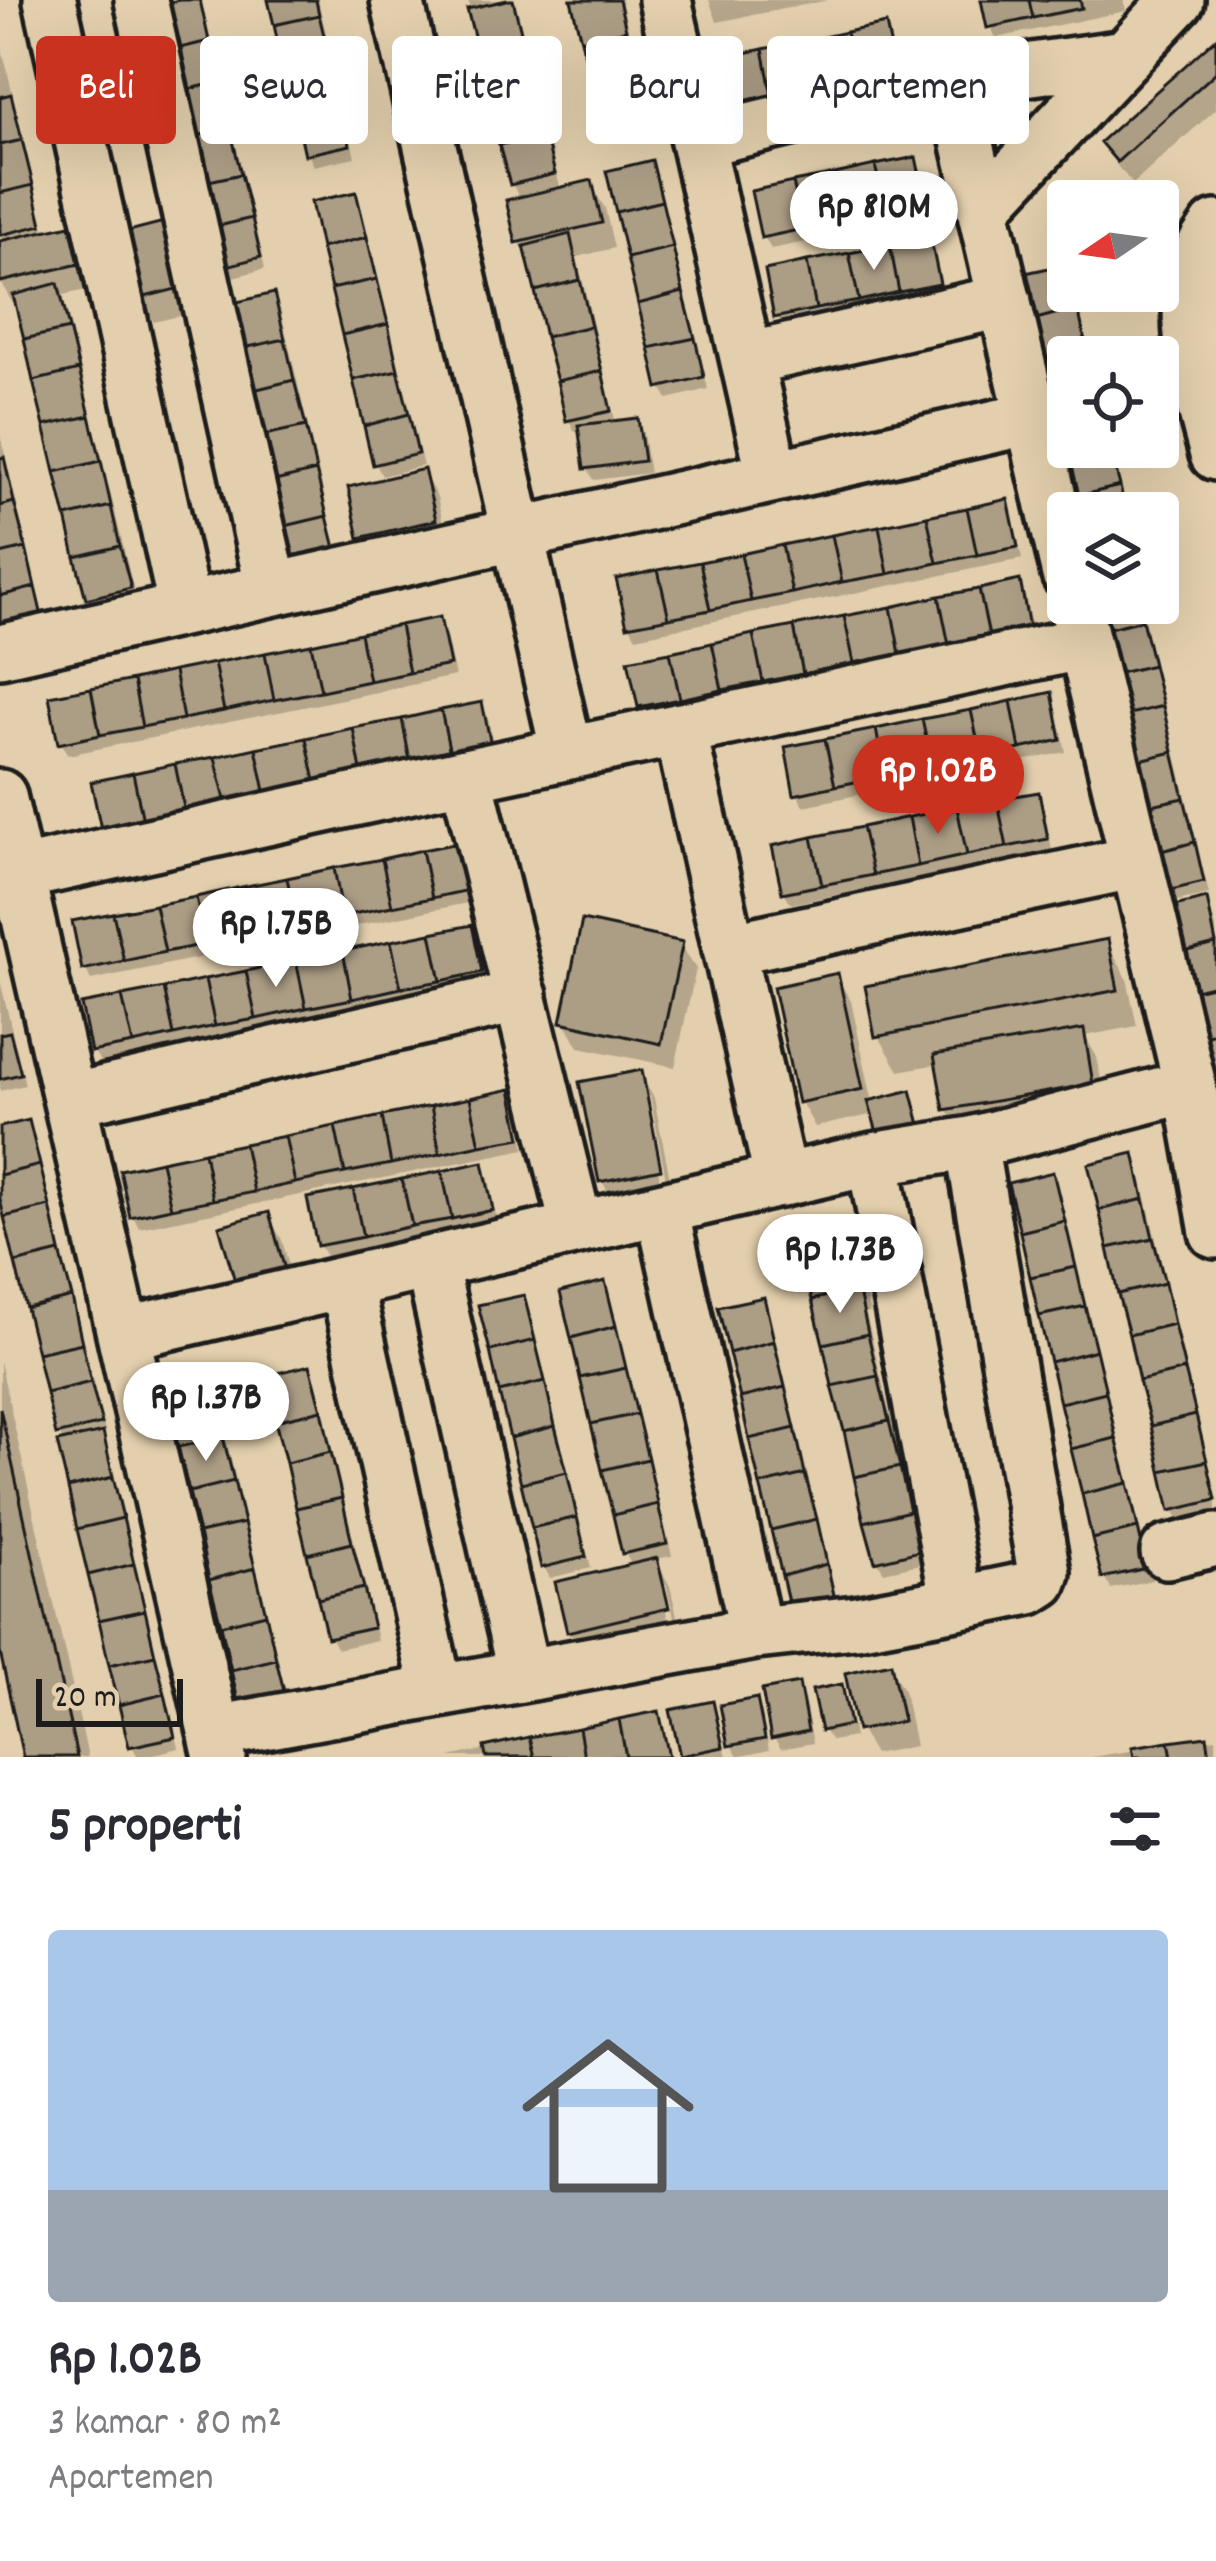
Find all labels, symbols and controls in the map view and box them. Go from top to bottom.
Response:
chip: Beli [36,36,176,144]
chip: Sewa [200,36,368,144]
chip: Filter [392,36,562,144]
chip: Baru [586,36,743,144]
chip: Apartemen [767,36,1029,144]
pin: Rp 810M [763,171,985,273]
north arrow [1047,180,1179,312]
map controls [1047,180,1179,624]
text: Rp 810M [817,182,931,237]
button: locate [1047,336,1179,468]
button: layers [1047,492,1179,624]
pin: Rp 1.02B [814,735,1062,837]
text: Rp 1.02B [879,746,997,801]
pin: Rp 1.75B [152,888,400,990]
text: Rp 1.75B [220,899,332,954]
pin: Rp 1.73B [716,1214,964,1316]
text: Rp 1.73B [784,1225,896,1280]
pin: Rp 1.37B [82,1362,330,1464]
text: Rp 1.37B [150,1373,262,1428]
scale bar [36,1673,183,1726]
text: 20 m [54,1676,117,1723]
text: 5 properti [48,1793,241,1865]
icon: filters [1102,1796,1168,1862]
icon: home [500,2008,716,2224]
text: Rp 1.02B [48,2326,202,2398]
text: 3 kamar · 80 m² [48,2398,282,2453]
text: Apartemen [48,2453,214,2508]

